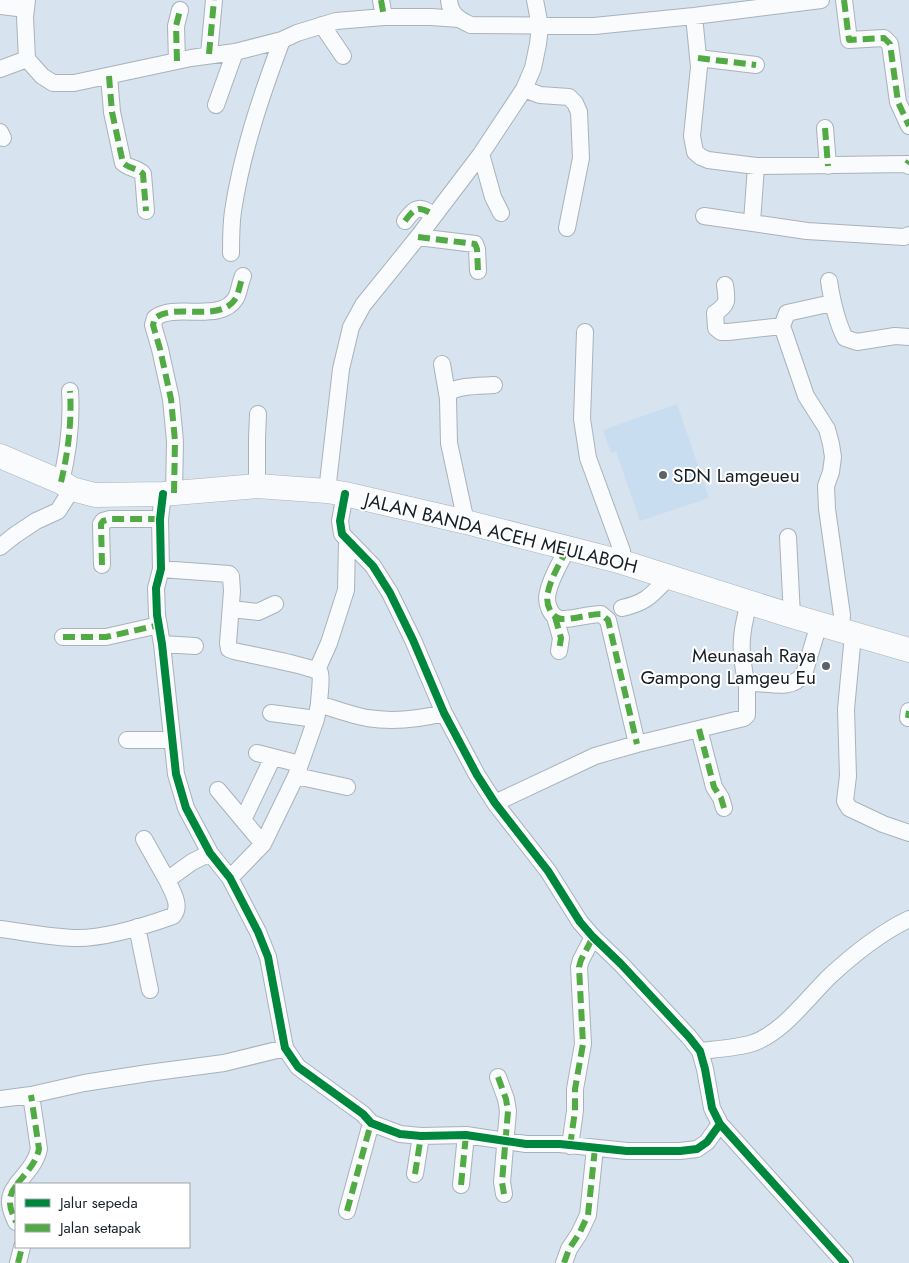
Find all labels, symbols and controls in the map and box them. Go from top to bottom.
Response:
place label: SDN Lamgeueu [673,462,800,489]
marker: SDN Lamgeueu [657,469,669,481]
street label: JALAN BANDA ACEH MEULABOH [359,485,640,580]
place label: Meunasah Raya Gampong Lamgeu Eu [640,642,816,691]
marker: Meunasah Raya Gampong Lamgeu Eu [820,660,832,672]
legend [15,1183,190,1248]
text: Jalur sepeda [58,1192,138,1214]
text: Jalan setapak [58,1217,141,1239]

